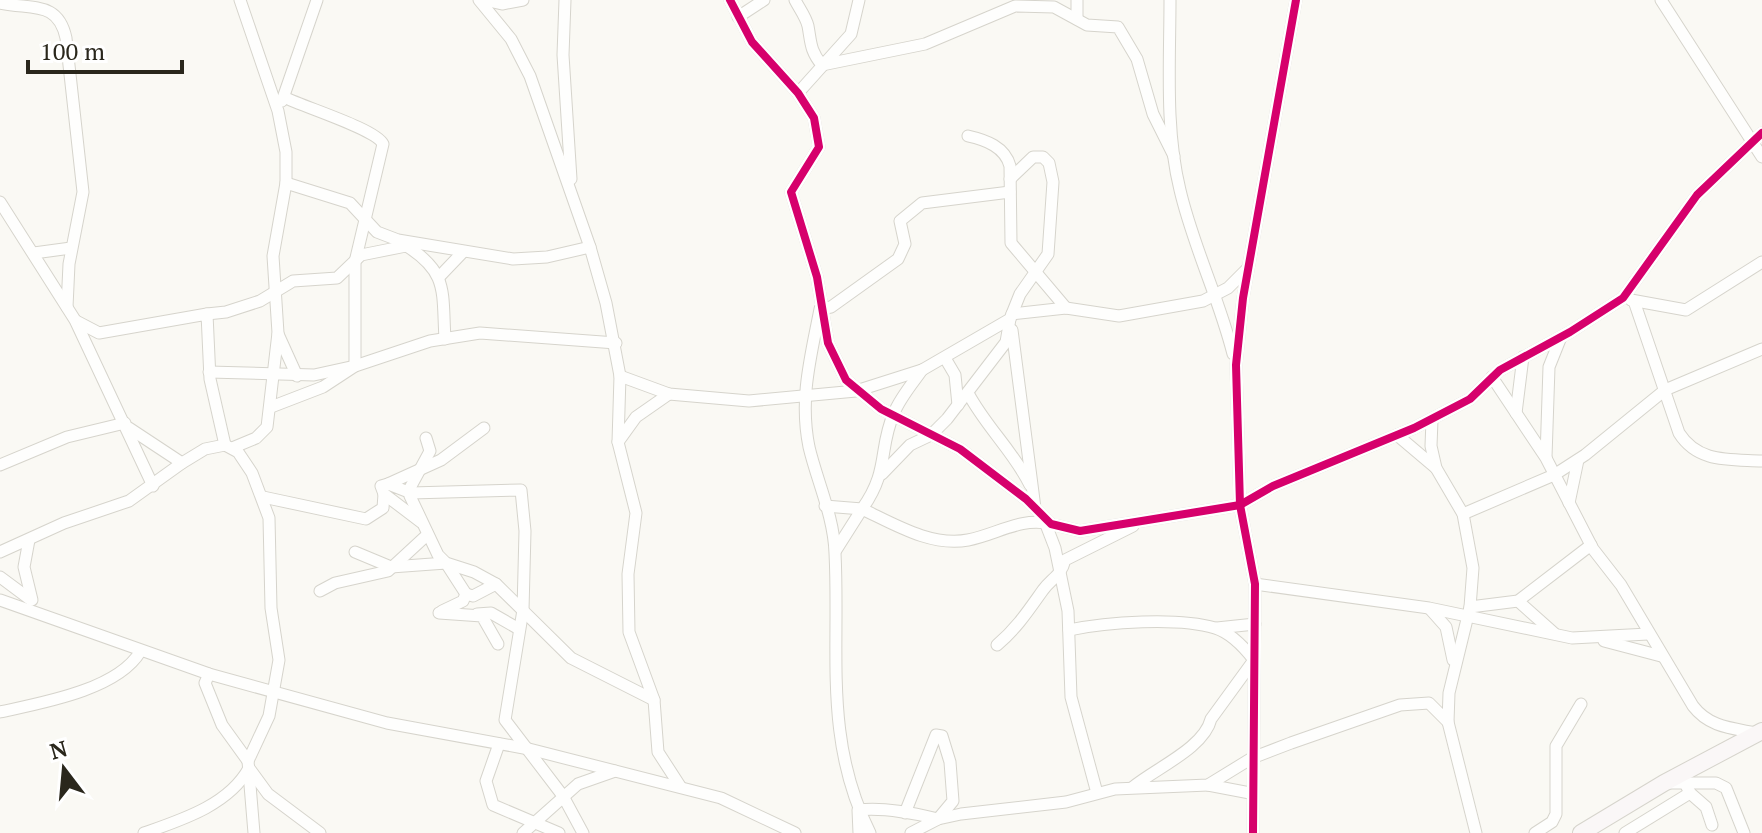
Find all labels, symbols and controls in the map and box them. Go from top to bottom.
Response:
scale bar [28,24,182,74]
text: 100 m [40,35,105,67]
north arrow [24,729,104,809]
text: N [46,733,71,766]

